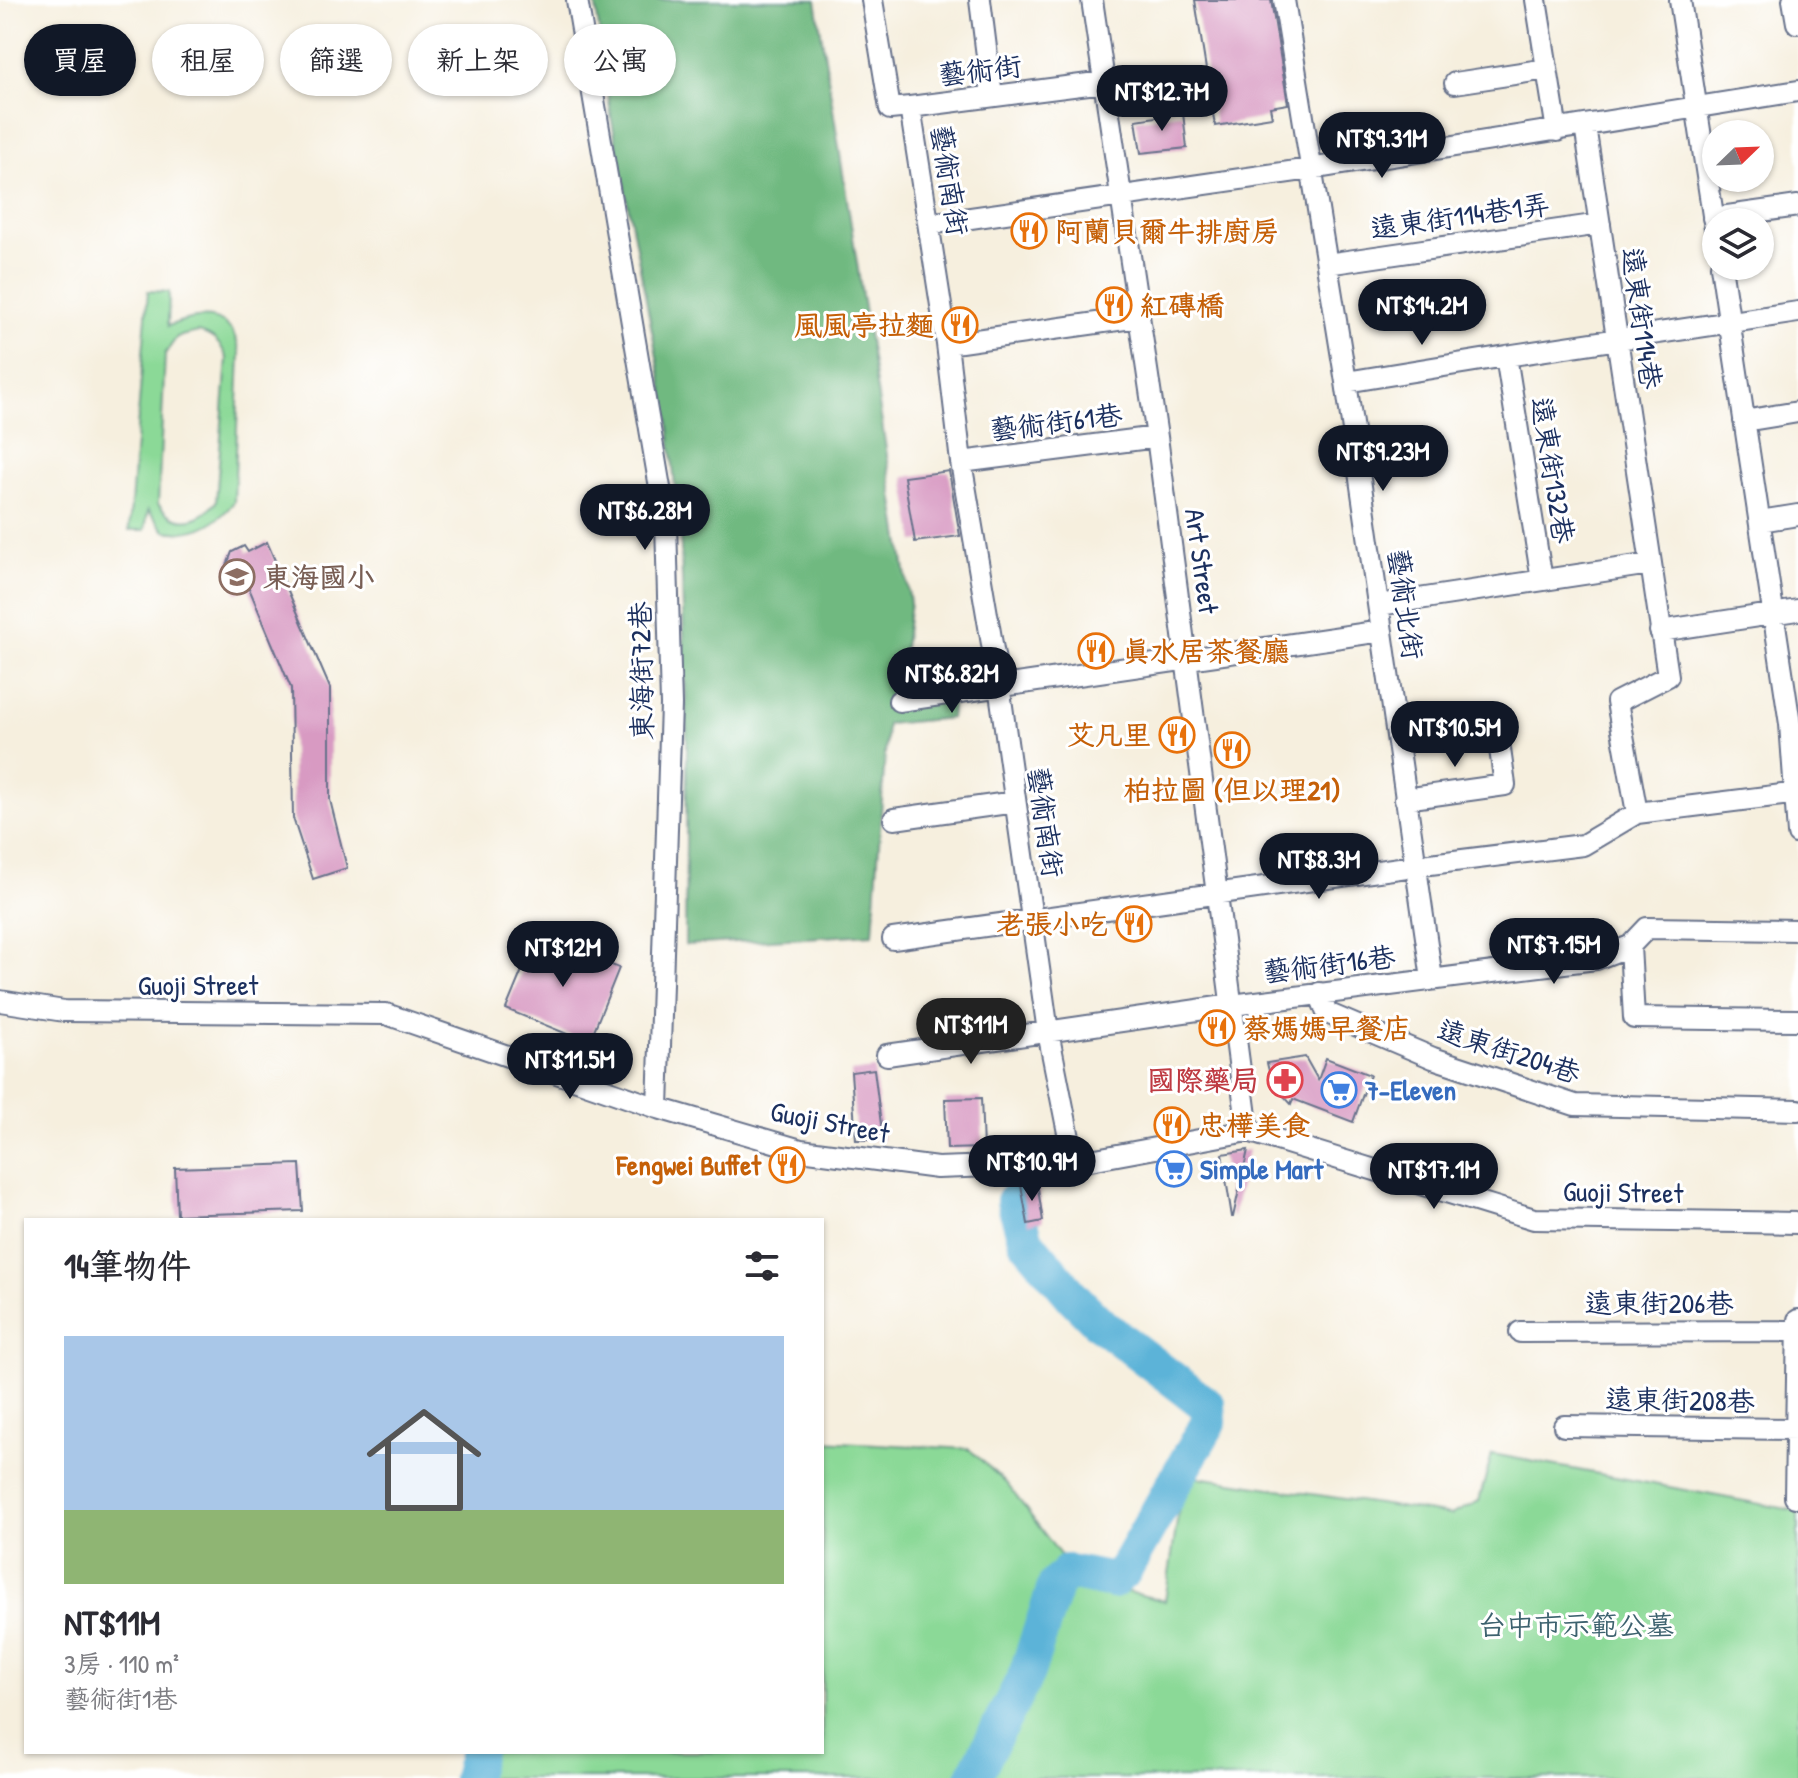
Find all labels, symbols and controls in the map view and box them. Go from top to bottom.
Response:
chip: 買屋 [24,24,136,96]
chip: 租屋 [152,24,264,96]
chip: 篩選 [280,24,392,96]
chip: 新上架 [408,24,548,96]
chip: 公寓 [564,24,676,96]
street label: 藝術街 [936,46,1024,94]
pin: NT$12.7M [1079,65,1245,133]
text: NT$12.7M [1115,73,1209,108]
pin: NT$9.31M [1299,112,1465,180]
text: NT$9.31M [1337,120,1427,155]
north arrow [1702,120,1774,192]
map controls [1702,120,1774,280]
street label: 藝術南街 [922,122,978,238]
street label: 遠東街114巷1弄 [1368,185,1552,247]
button: layers [1702,208,1774,280]
restaurant icon: 阿蘭貝爾牛排廚房 [1010,212,1048,250]
place label: 阿蘭貝爾牛排廚房 [1055,212,1279,250]
street label: 遠東街114巷 [1613,245,1671,392]
pin: NT$14.2M [1339,279,1505,347]
restaurant icon: 紅磚橋 [1095,286,1133,324]
place label: 紅磚橋 [1140,286,1224,324]
text: NT$14.2M [1376,287,1468,322]
place label: 風風亭拉麵 [794,306,934,344]
restaurant icon: 風風亭拉麵 [941,306,979,344]
street label: 遠東街132巷 [1523,394,1583,547]
street label: 藝術街61巷 [988,395,1125,449]
pin: NT$9.23M [1300,425,1466,493]
text: NT$9.23M [1336,433,1430,468]
pin: NT$6.28M [562,484,728,552]
text: NT$6.28M [598,492,692,527]
street label: Art Street [1176,506,1228,616]
street label: 藝術北街 [1379,546,1433,662]
school or university icon: 東海國小 [218,558,256,596]
place label: 東海國小 [263,558,375,596]
street label: 東海街72巷 [621,600,661,741]
restaurant icon: 真水居茶餐廳 [1077,632,1115,670]
place label: 真水居茶餐廳 [1122,632,1290,670]
pin: NT$6.82M [869,647,1035,715]
text: NT$6.82M [905,655,999,690]
pin: NT$10.5M [1372,701,1538,769]
text: NT$10.5M [1409,709,1501,744]
place label: 艾凡里 [1067,716,1151,754]
restaurant icon: 艾凡里 [1158,716,1196,754]
restaurant icon: 柏拉圖 (但以理21) [1213,731,1251,769]
street label: 藝術南街 [1019,764,1073,880]
place label: 柏拉圖 (但以理21) [1123,771,1341,809]
pin: NT$8.3M [1245,833,1393,901]
text: NT$8.3M [1277,841,1361,876]
place label: 老張小吃 [996,905,1108,943]
restaurant icon: 老張小吃 [1115,905,1153,943]
pin: NT$7.15M [1471,918,1637,986]
pin: NT$12M [498,921,628,989]
text: NT$7.15M [1507,926,1601,961]
text: NT$12M [525,929,601,964]
street label: 藝術街16巷 [1261,937,1398,991]
street label: Guoji Street [138,966,259,1004]
pin: NT$11M [906,998,1036,1066]
text: NT$11M [934,1006,1008,1041]
restaurant icon: 蔡媽媽早餐店 [1198,1009,1236,1047]
place label: 蔡媽媽早餐店 [1243,1009,1411,1047]
street label: 遠東街204巷 [1433,1010,1586,1092]
pin: NT$11.5M [487,1033,653,1101]
text: NT$11.5M [525,1041,615,1076]
place label: 國際藥局 [1147,1061,1259,1099]
pharmacy icon: 國際藥局 [1266,1061,1304,1099]
supermarket icon: 7-Eleven [1320,1071,1358,1109]
place label: 7-Eleven [1364,1071,1456,1109]
street label: Guoji Street [767,1092,893,1152]
restaurant icon: 忠樺美食 [1153,1106,1191,1144]
place label: 忠樺美食 [1198,1106,1310,1144]
pin: NT$10.9M [949,1135,1115,1203]
text: NT$10.9M [987,1143,1077,1178]
pin: NT$17.1M [1351,1143,1517,1211]
place label: Fengwei Buffet [616,1146,762,1185]
restaurant icon: Fengwei Buffet [768,1146,806,1184]
supermarket icon: Simple Mart [1155,1150,1193,1188]
place label: Simple Mart [1200,1150,1325,1189]
text: NT$17.1M [1388,1151,1480,1186]
street label: Guoji Street [1562,1172,1684,1212]
text: 14筆物件 [64,1243,191,1289]
icon: filters [740,1244,784,1288]
street label: 遠東街206巷 [1585,1284,1734,1322]
street label: 遠東街208巷 [1605,1380,1756,1420]
icon: home [352,1388,496,1532]
text: NT$11M [64,1600,160,1646]
park label: 台中市示範公墓 [1478,1606,1674,1644]
text: 3房 · 110 m² [64,1646,179,1681]
text: 藝術街1巷 [64,1681,177,1716]

